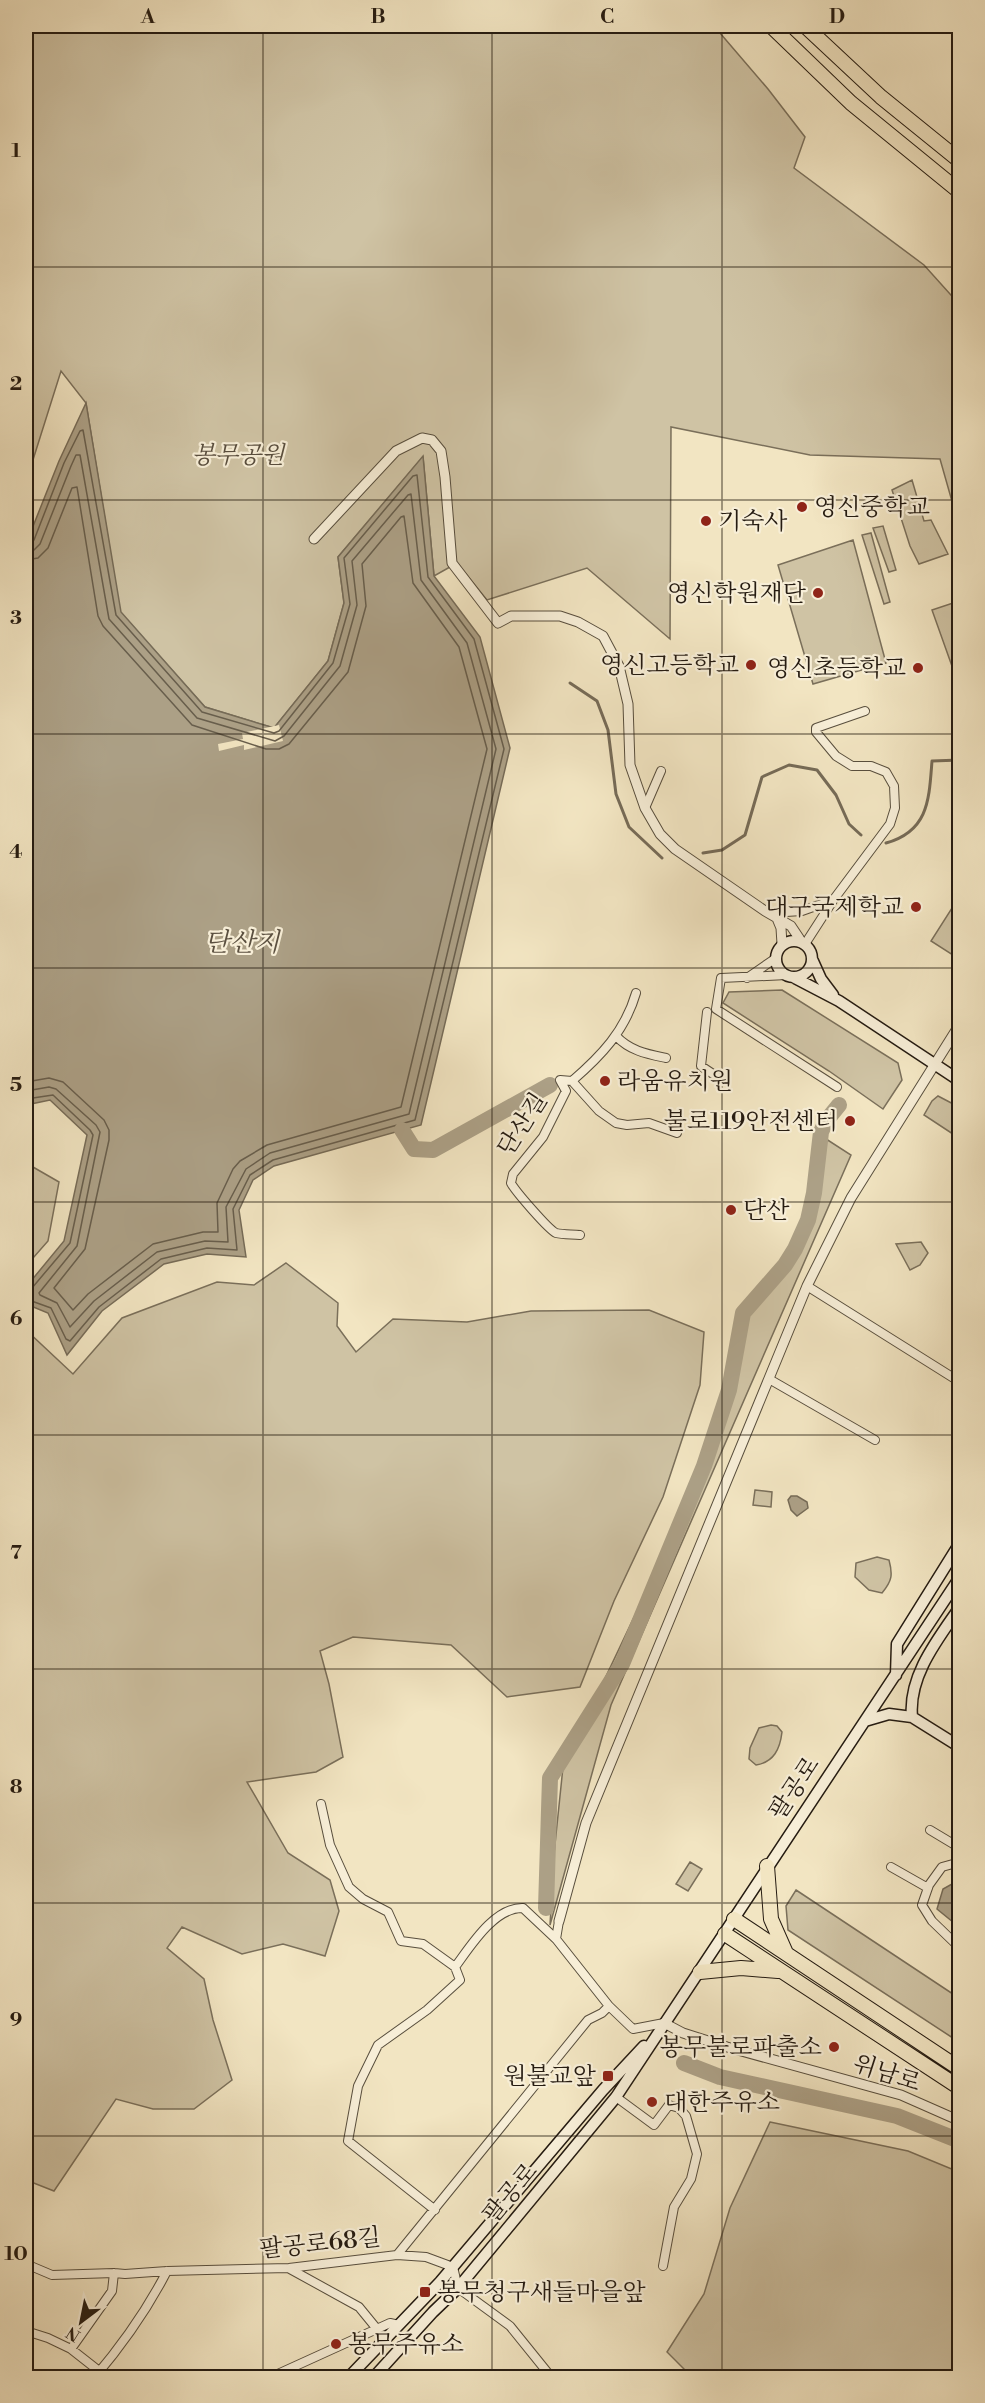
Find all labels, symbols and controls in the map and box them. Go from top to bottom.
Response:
text: A [140,5,156,30]
text: B [370,5,386,30]
text: C [600,5,614,30]
text: D [829,5,845,30]
text: 1 [11,139,21,164]
text: 2 [10,372,22,397]
park label: 봉무공원 [192,441,286,471]
place label: 영신중학교 [814,493,930,523]
marker: 영신중학교 [795,500,809,514]
place label: 기숙사 [718,507,788,537]
marker: 기숙사 [699,514,713,528]
place label: 영신학원재단 [667,579,807,609]
marker: 영신학원재단 [811,586,825,600]
text: 3 [10,606,22,631]
place label: 영신고등학교 [600,651,739,681]
place label: 영신초등학교 [767,654,906,684]
marker: 영신고등학교 [744,658,758,672]
marker: 영신초등학교 [911,661,925,675]
text: 4 [9,840,23,865]
place label: 대구국제학교 [765,893,904,923]
marker: 대구국제학교 [909,900,923,914]
water label: 단산지 [204,927,282,959]
place label: 라움유치원 [617,1067,733,1097]
text: 5 [10,1073,22,1098]
marker: 라움유치원 [598,1074,612,1088]
street label: 단산길 [491,1087,554,1162]
place label: 불로119안전센터 [664,1107,838,1137]
marker: 불로119안전센터 [843,1114,857,1128]
place label: 단산 [743,1196,790,1226]
marker: 단산 [724,1203,738,1217]
text: 6 [10,1307,23,1332]
text: 7 [10,1541,22,1566]
street label: 팔공로 [763,1751,827,1826]
text: 8 [10,1775,23,1800]
text: 9 [10,2008,22,2033]
place label: 봉무불로파출소 [660,2033,822,2063]
marker: 봉무불로파출소 [827,2040,841,2054]
street label: 위남로 [849,2049,924,2099]
place label: 원불교앞 [503,2062,596,2092]
marker: 원불교앞 [601,2069,615,2083]
place label: 대한주유소 [664,2088,780,2118]
marker: 대한주유소 [645,2095,659,2109]
street label: 팔공로 [477,2157,545,2230]
street label: 팔공로68길 [258,2223,382,2265]
text: 10 [4,2242,28,2267]
place label: 봉무청구새들마을앞 [437,2278,646,2308]
marker: 봉무청구새들마을앞 [418,2285,432,2299]
north arrow [51,2292,111,2352]
text: N [63,2322,84,2346]
place label: 봉무주유소 [348,2330,464,2360]
marker: 봉무주유소 [329,2337,343,2351]

